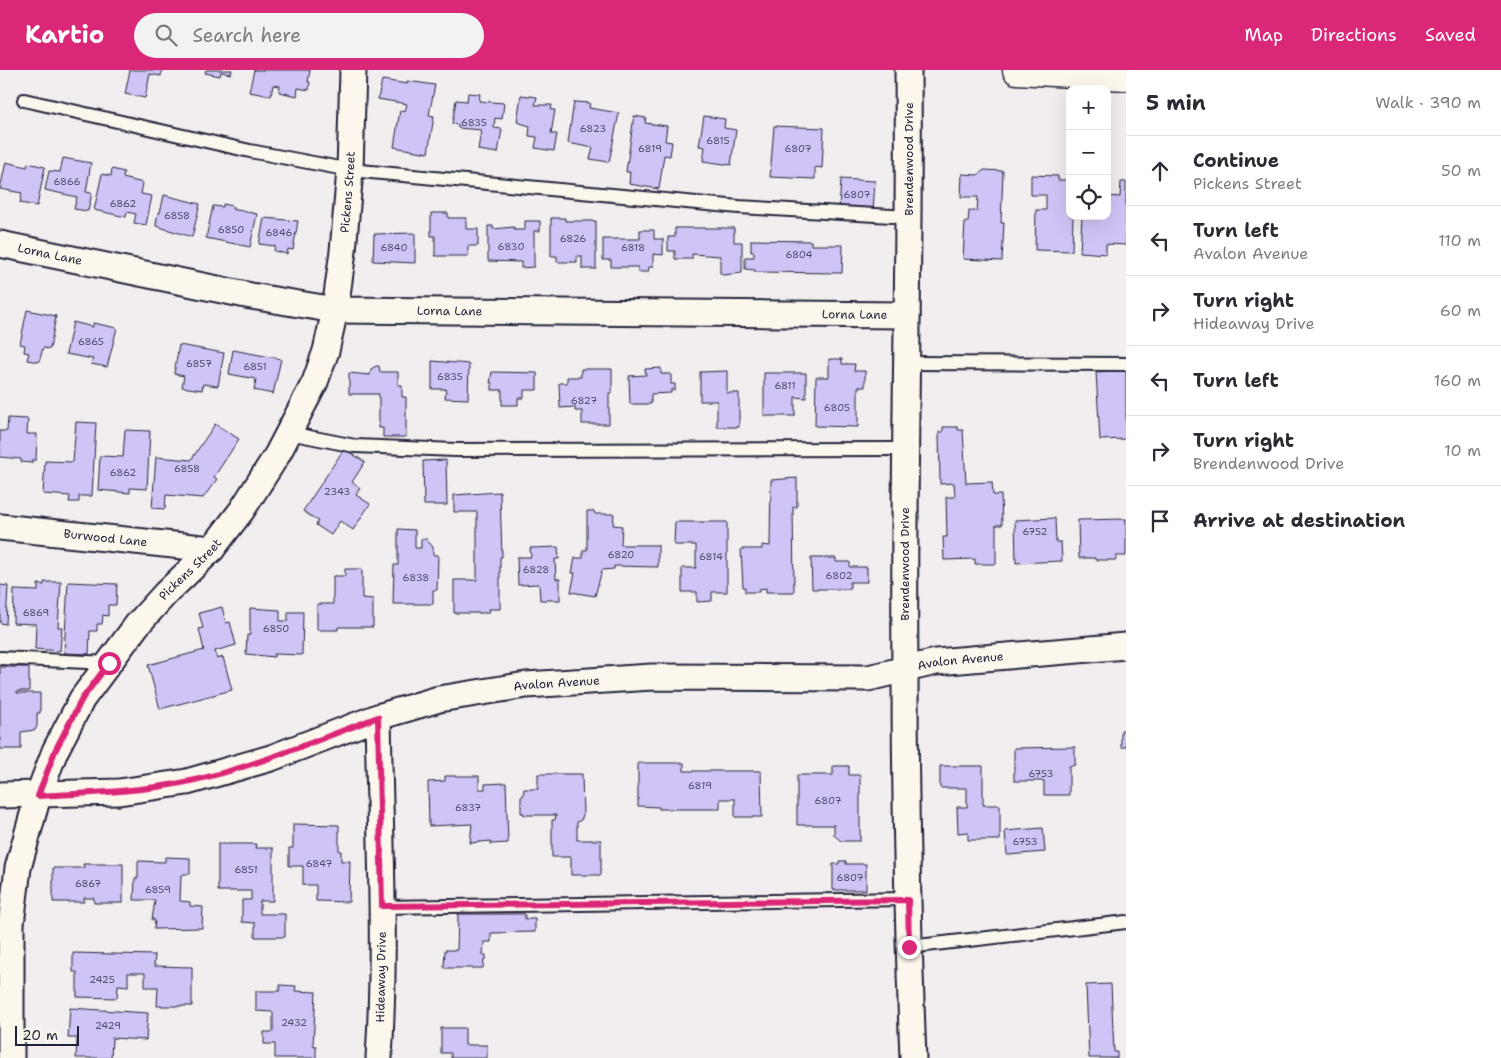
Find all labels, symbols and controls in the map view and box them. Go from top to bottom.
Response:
search box [134,13,484,58]
text: Kartio [25,19,104,51]
icon: search [152,21,180,49]
text: Search here [192,23,301,48]
text: Map [1245,23,1283,47]
text: Directions [1311,23,1397,47]
text: Saved [1425,23,1476,47]
map controls [1066,85,1111,220]
button: + [1066,85,1111,130]
text: 5 min [1146,89,1206,117]
text: Walk · 390 m [1375,92,1481,113]
street label: Brendenwood Drive [901,102,917,216]
house number: 6835 [461,116,487,129]
house number: 6823 [580,122,606,135]
button: − [1066,130,1111,175]
house number: 6815 [706,134,730,147]
house number: 6819 [638,142,662,155]
house number: 6807 [785,142,811,155]
text: Continue [1193,148,1279,173]
street label: Pickens Street [337,151,359,234]
icon: ahead [1146,157,1174,185]
text: 50 m [1441,160,1481,181]
text: Pickens Street [1193,173,1302,194]
house number: 6866 [53,175,81,188]
button: locate [1066,175,1111,220]
house number: 6807 [844,188,870,201]
house number: 6862 [110,197,136,210]
house number: 6858 [164,209,190,222]
text: Turn left [1193,218,1279,243]
house number: 6850 [218,223,244,236]
house number: 6846 [266,226,292,239]
icon: left [1146,227,1174,255]
text: 110 m [1438,230,1481,251]
house number: 6826 [560,232,586,245]
street label: Lorna Lane [16,240,84,269]
house number: 6830 [498,240,524,253]
house number: 6840 [380,241,408,254]
house number: 6818 [621,241,645,254]
text: Avalon Avenue [1193,243,1308,264]
house number: 6804 [785,248,813,261]
text: Turn right [1193,288,1294,313]
icon: right [1146,297,1174,325]
text: 60 m [1440,300,1481,321]
street label: Lorna Lane [417,303,483,319]
street label: Lorna Lane [822,306,888,323]
text: Hideaway Drive [1193,313,1315,334]
house number: 6865 [78,335,104,348]
house number: 6857 [186,357,212,370]
house number: 6851 [243,360,267,373]
icon: left [1146,367,1174,395]
text: Turn left [1193,368,1279,393]
house number: 6835 [437,370,463,383]
text: 160 m [1434,370,1481,391]
house number: 6811 [774,379,796,392]
house number: 6827 [571,394,597,407]
house number: 6805 [824,401,850,414]
text: Turn right [1193,428,1294,453]
icon: right [1146,437,1174,465]
text: 10 m [1444,440,1481,461]
text: Brendenwood Drive [1193,453,1344,474]
house number: 6858 [174,462,200,475]
house number: 6862 [110,466,136,479]
house number: 2343 [324,485,350,498]
street label: Brendenwood Drive [897,507,913,621]
icon: arrive [1146,507,1174,535]
text: Arrive at destination [1193,508,1405,533]
house number: 6752 [1022,525,1048,538]
street label: Burwood Lane [63,526,148,550]
street label: Pickens Street [155,535,225,604]
house number: 6820 [608,548,634,561]
house number: 6814 [699,550,723,563]
house number: 6828 [523,563,549,576]
house number: 6802 [826,569,852,582]
house number: 6838 [403,571,429,584]
house number: 6869 [23,606,49,619]
house number: 6850 [263,622,289,635]
street label: Avalon Avenue [916,648,1004,674]
route start [98,652,121,675]
street label: Avalon Avenue [512,672,600,695]
house number: 6753 [1028,767,1054,780]
house number: 6819 [688,779,712,792]
house number: 6807 [815,794,841,807]
house number: 6837 [455,801,481,814]
house number: 6753 [1012,835,1038,848]
house number: 6847 [306,857,332,870]
house number: 6851 [234,863,258,876]
house number: 6807 [837,871,863,884]
house number: 6867 [75,877,101,890]
house number: 6859 [145,883,171,896]
street label: Hideaway Drive [372,931,390,1023]
route end [898,936,921,959]
house number: 2425 [89,973,115,986]
house number: 2432 [281,1016,307,1029]
house number: 2429 [95,1019,121,1032]
scale bar [15,1023,79,1046]
text: 20 m [22,1026,58,1044]

